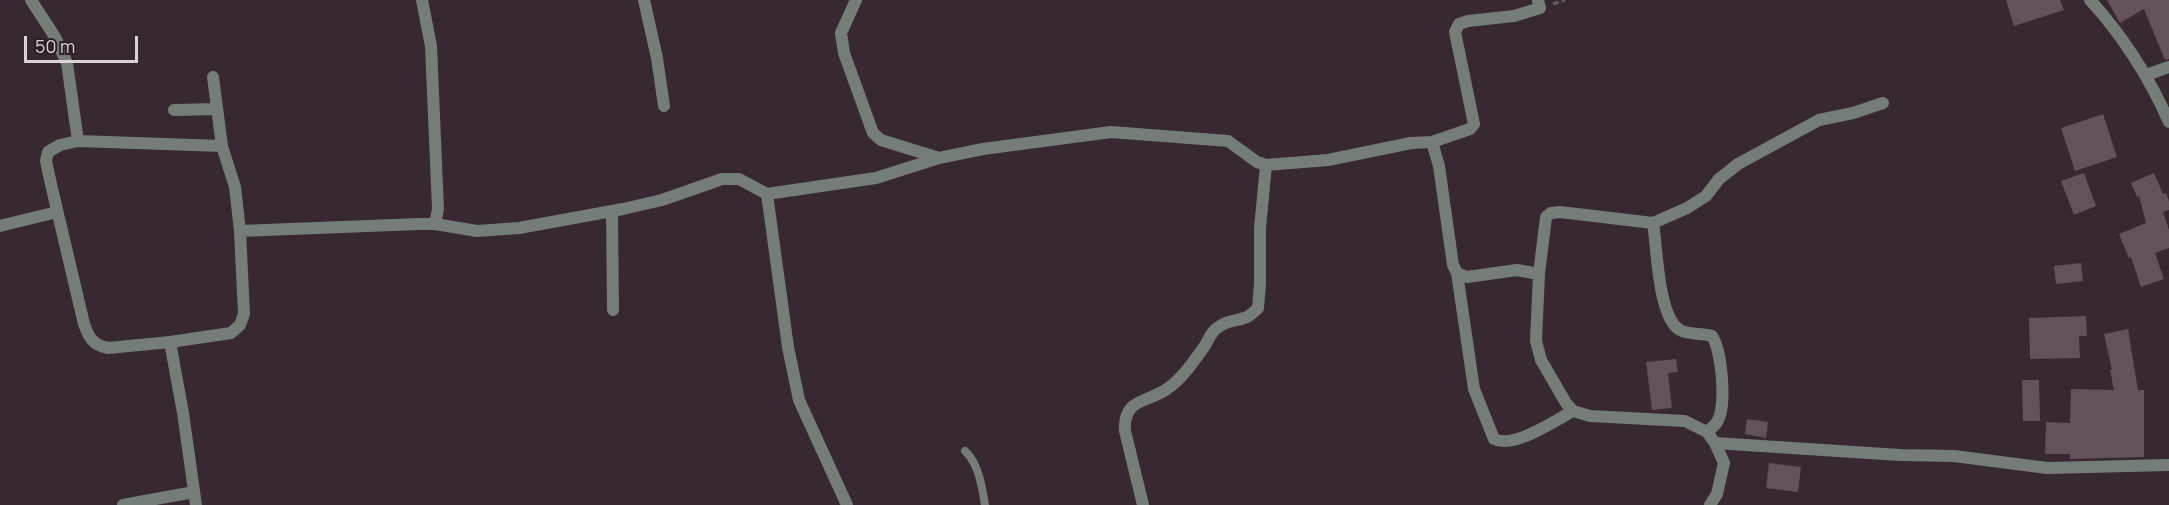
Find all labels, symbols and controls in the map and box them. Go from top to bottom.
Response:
scale bar [27,24,141,62]
text: 50 m [35,34,75,58]

